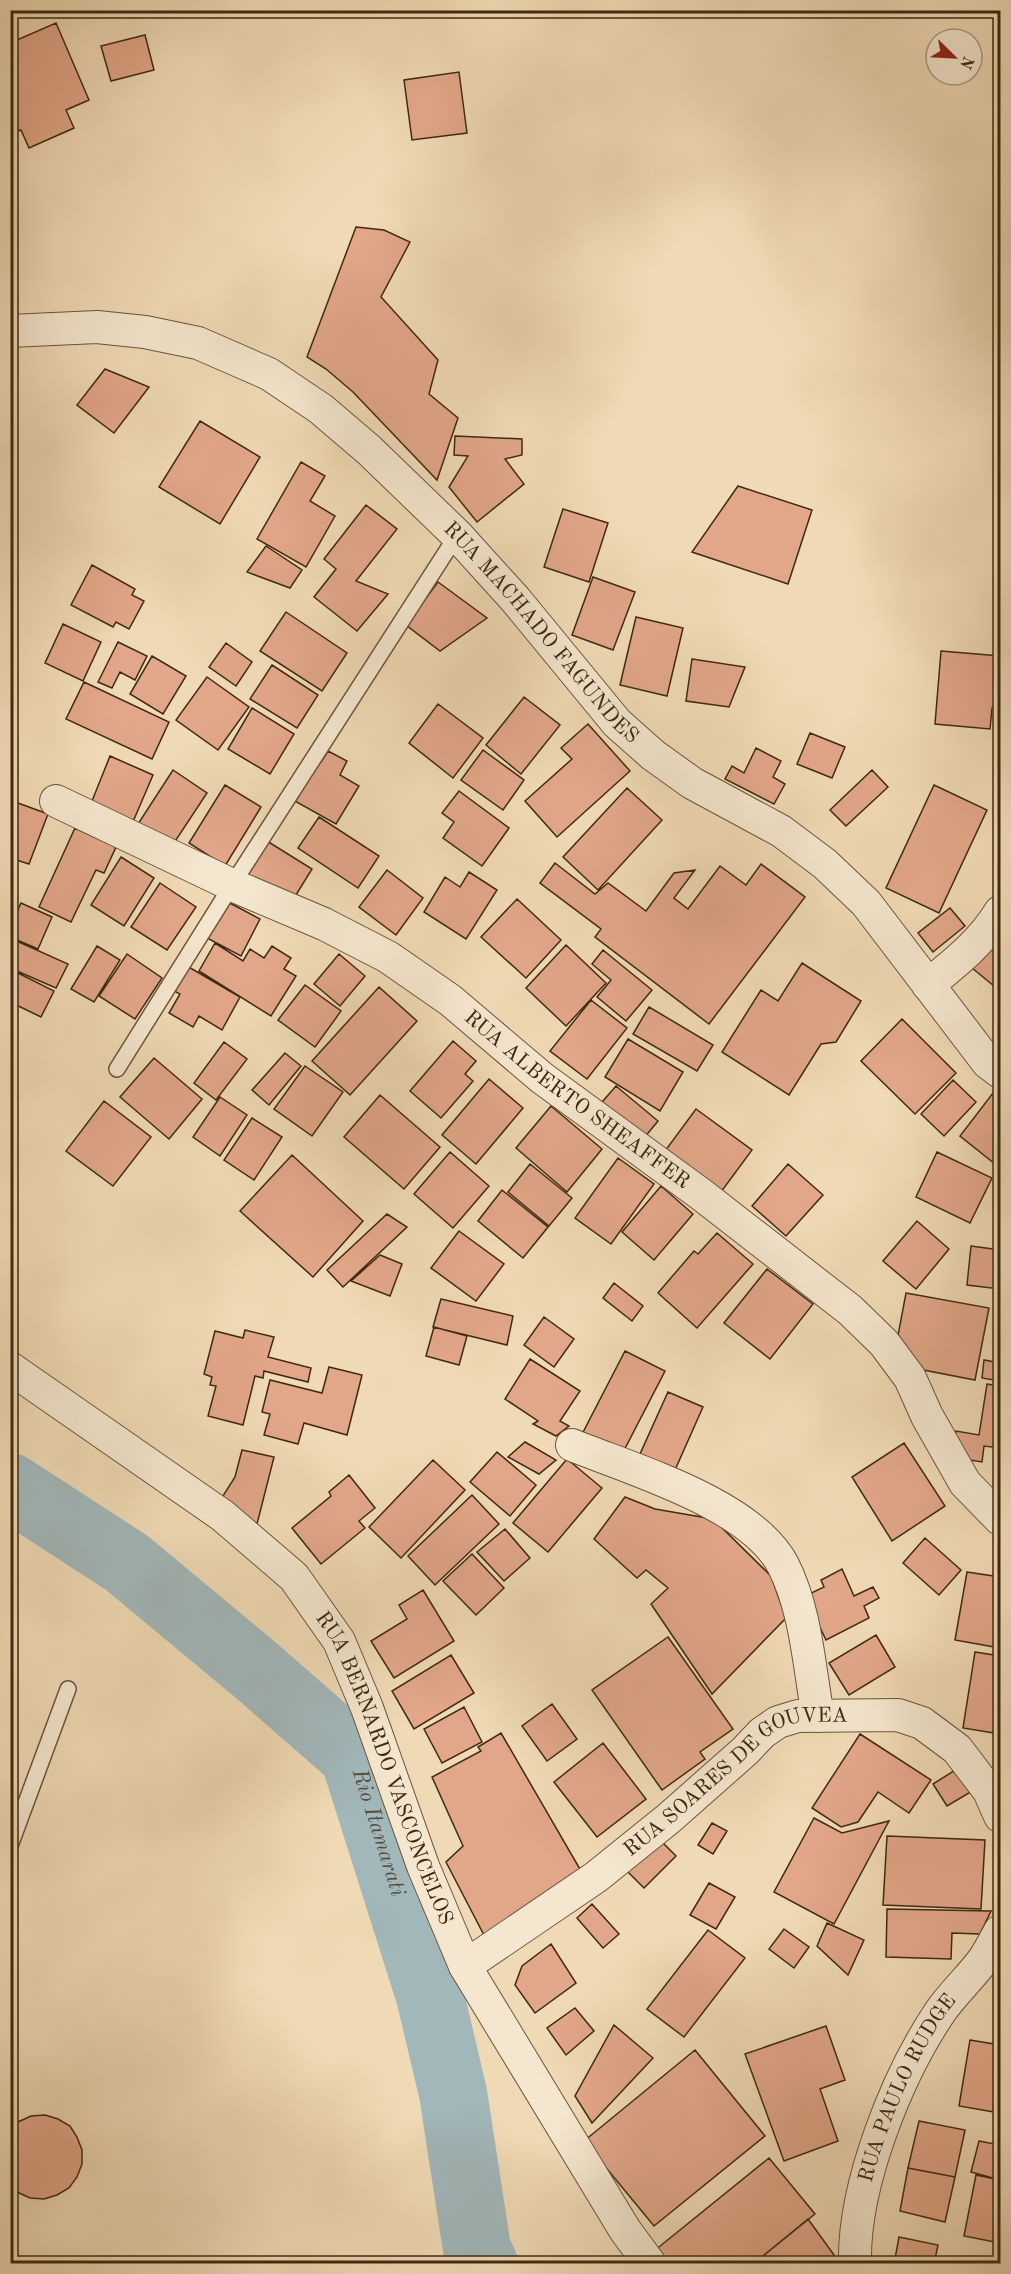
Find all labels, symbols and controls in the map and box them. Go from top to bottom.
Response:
north arrow [924,27,984,87]
text: N [956,53,976,72]
street label: RUA MACHADO FAGUNDES [440,518,643,747]
street label: RUA ALBERTO SHEAFFER [460,1006,694,1193]
street label: RUA BERNARDO VASCONCELOS [311,1608,457,1928]
street label: RUA SOARES DE GOUVEA [620,1705,848,1861]
water label: Rio Itamarati [348,1765,409,1900]
street label: RUA PAULO RUDGE [855,1990,960,2184]

